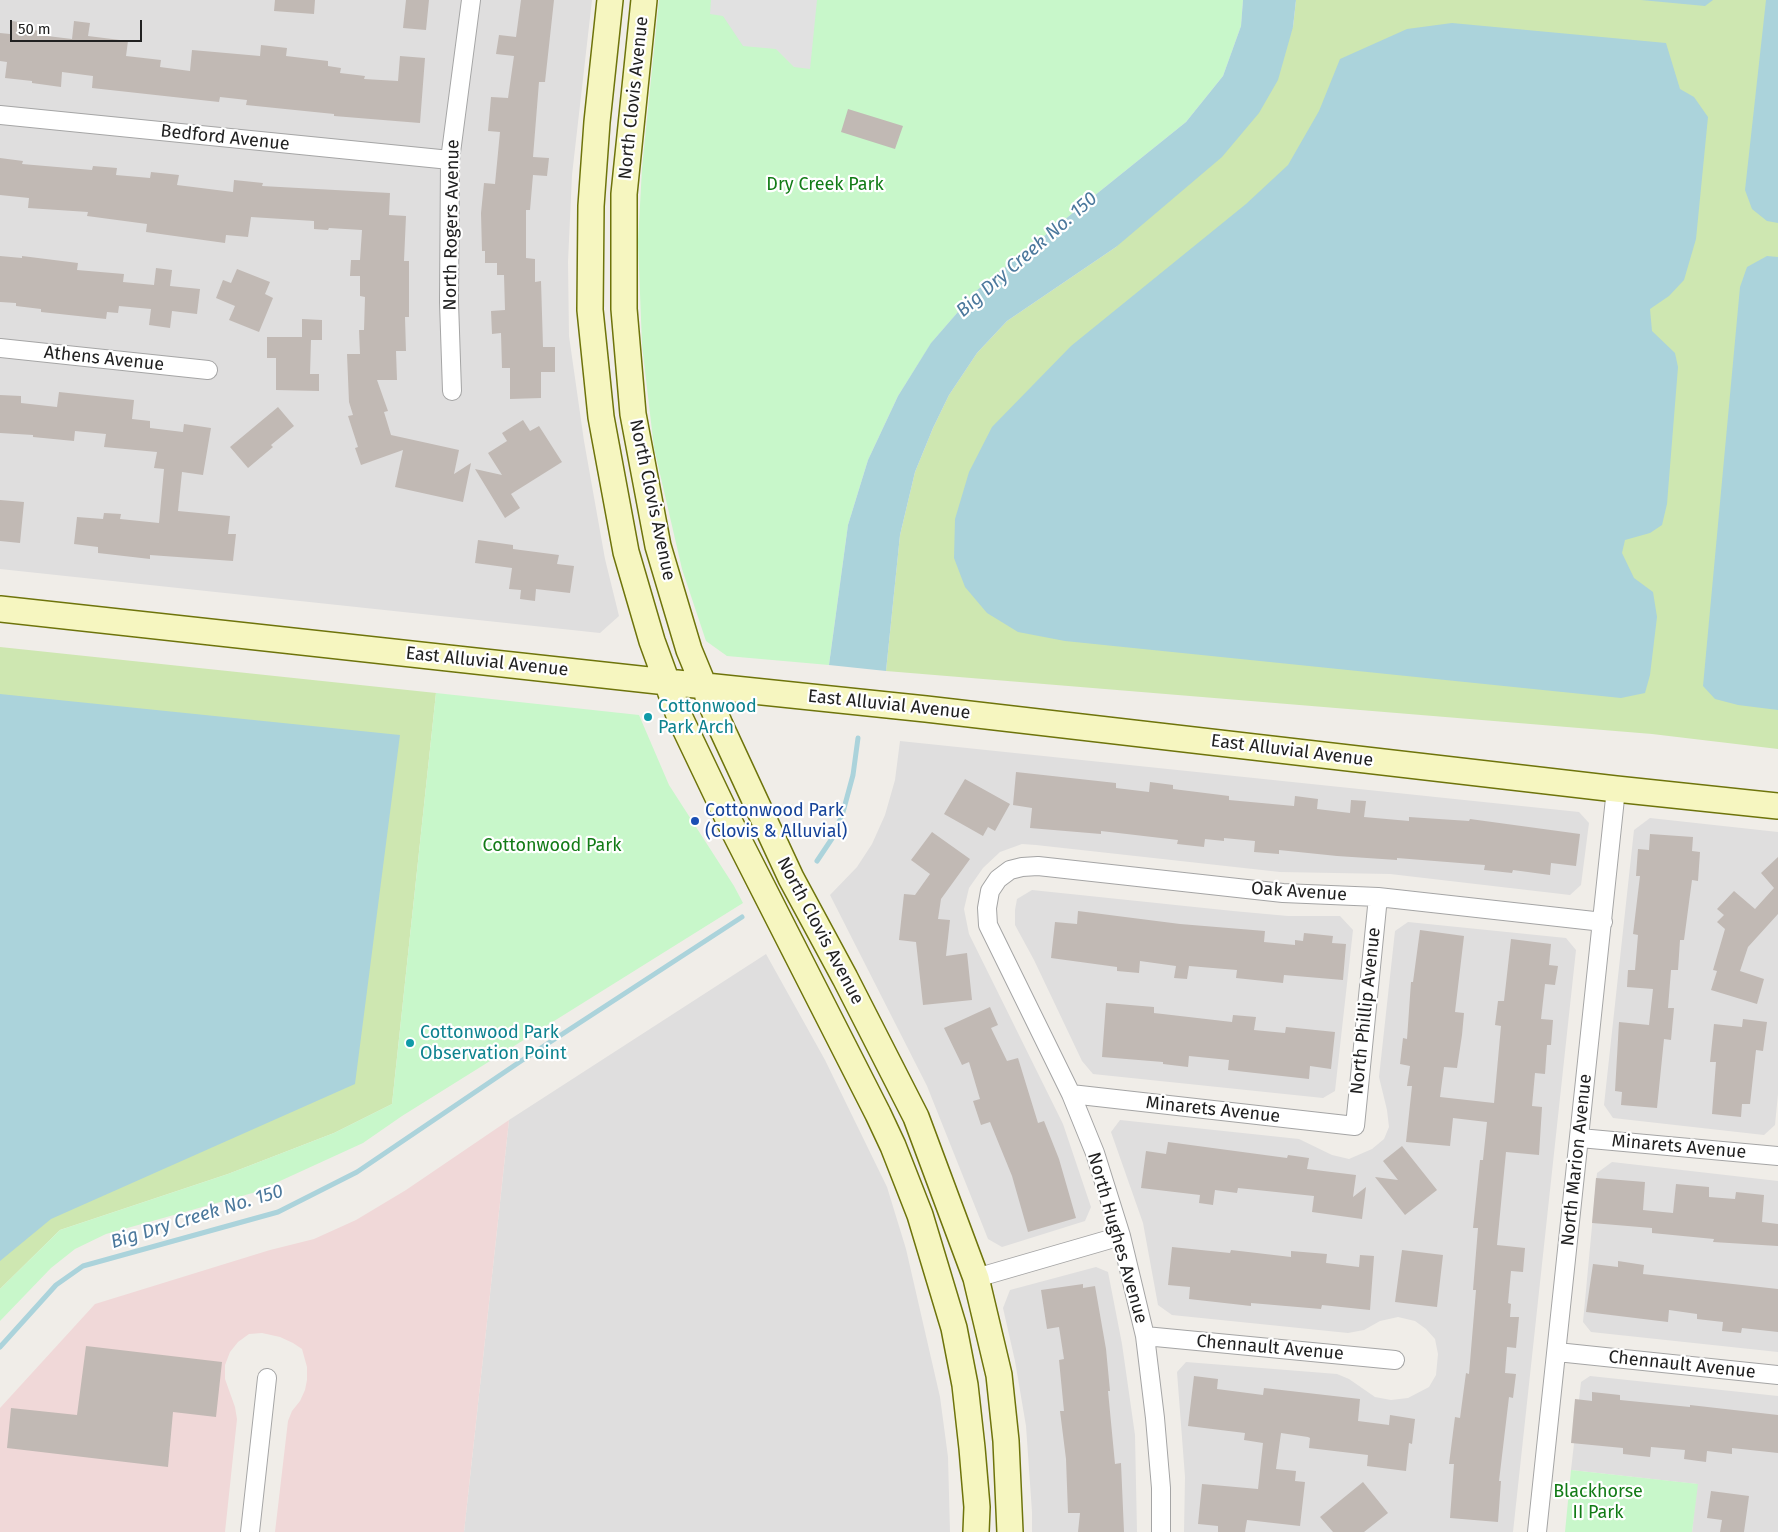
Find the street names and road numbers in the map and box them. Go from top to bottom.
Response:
street label: North Clovis Avenue [615,15,653,181]
street label: Bedford Avenue [159,120,291,156]
street label: North Rogers Avenue [440,139,464,311]
street label: Athens Avenue [43,342,165,376]
street label: North Clovis Avenue [624,418,680,582]
street label: East Alluvial Avenue [405,643,569,681]
street label: East Alluvial Avenue [807,686,971,724]
street label: East Alluvial Avenue [1210,730,1374,772]
street label: North Clovis Avenue [772,854,868,1008]
street label: Oak Avenue [1250,878,1348,906]
street label: North Phillip Avenue [1346,926,1386,1096]
street label: North Marion Avenue [1557,1073,1597,1247]
street label: Minarets Avenue [1145,1092,1281,1128]
street label: Minarets Avenue [1611,1130,1747,1164]
street label: North Hughes Avenue [1082,1150,1152,1326]
street label: Chennault Avenue [1195,1331,1345,1365]
street label: Chennault Avenue [1607,1347,1757,1383]

